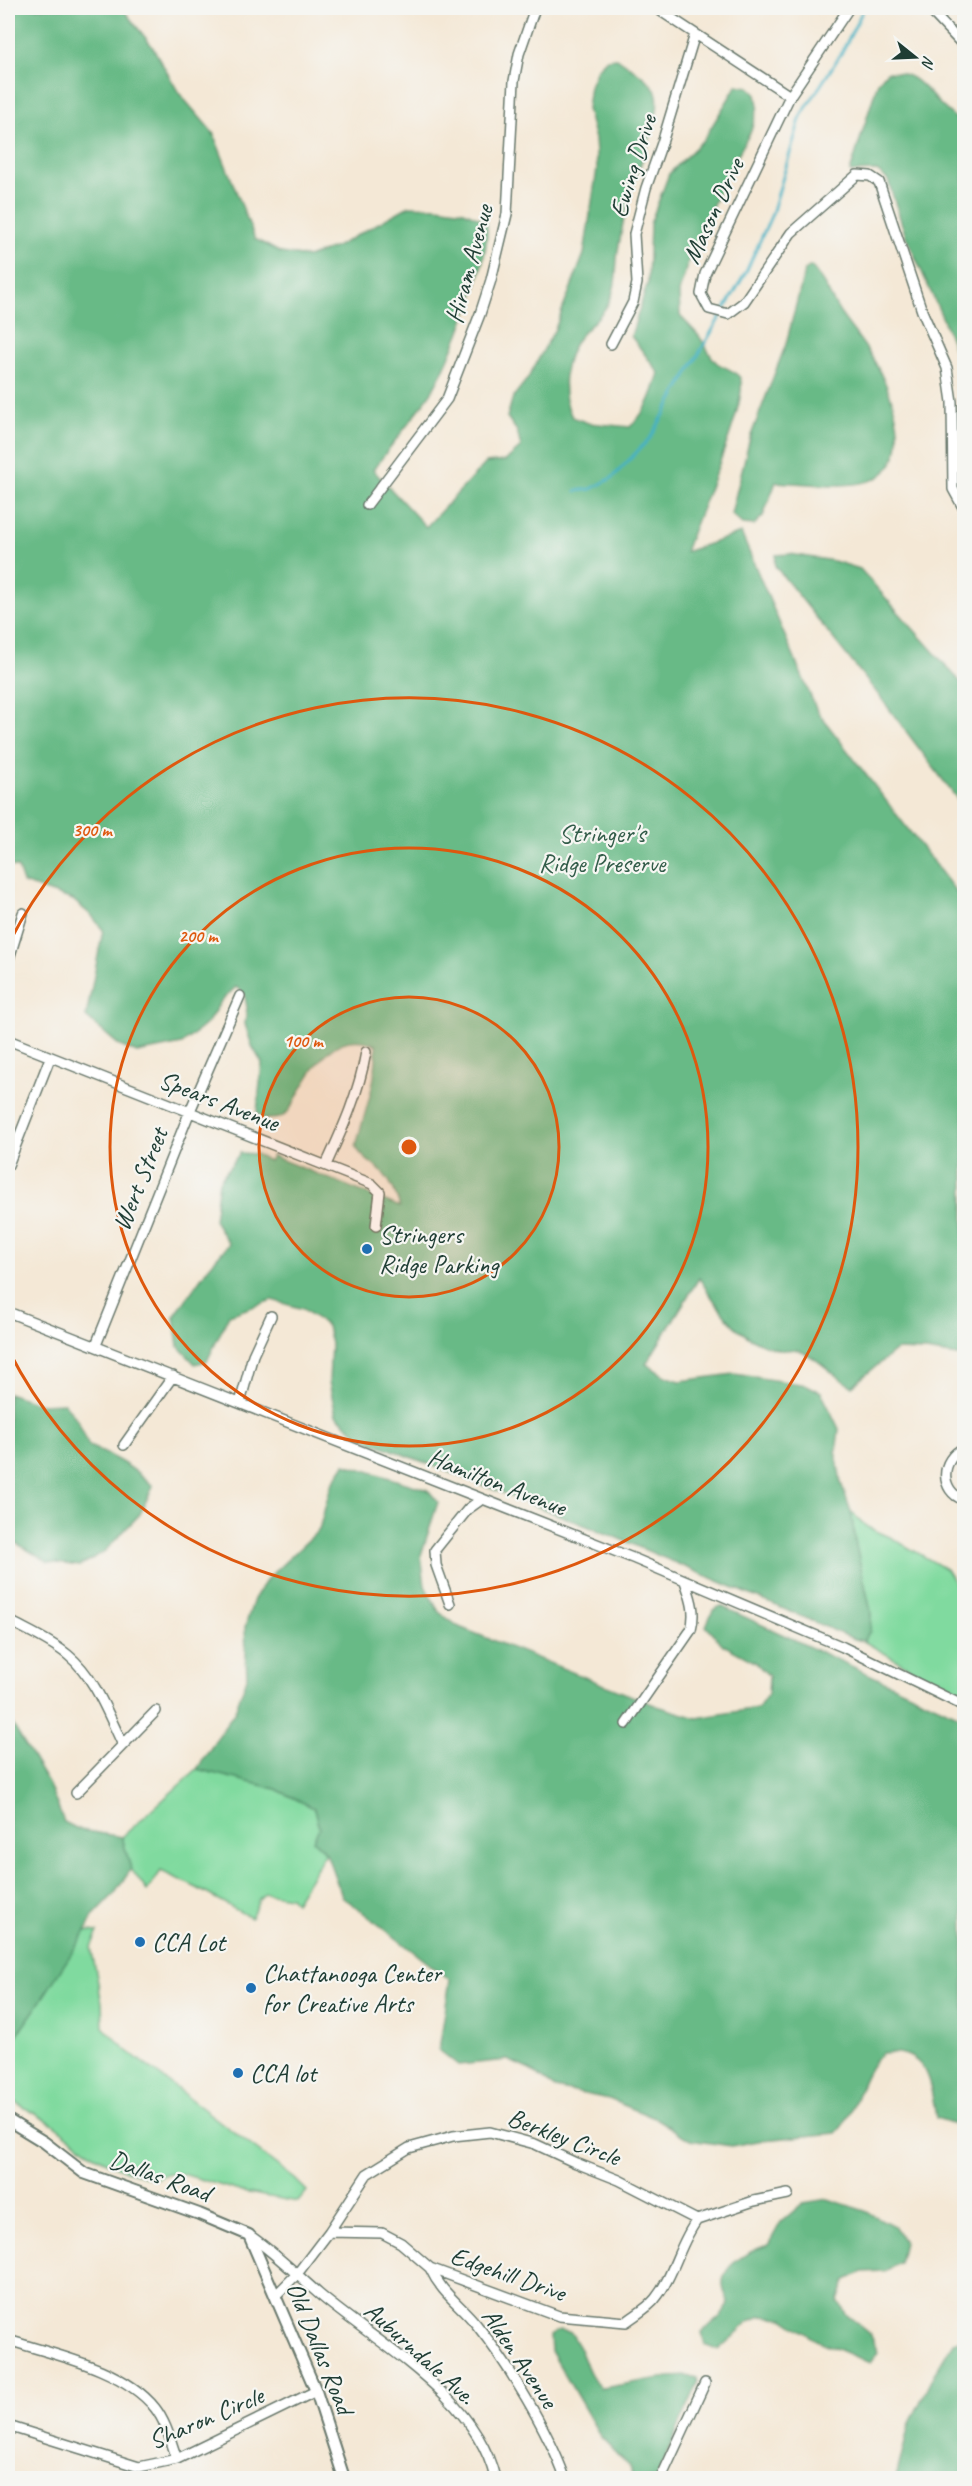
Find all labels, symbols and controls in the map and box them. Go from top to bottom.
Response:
north arrow [885,27,945,87]
text: N [916,54,939,72]
street label: Ewing Drive [602,109,665,221]
street label: Mason Drive [674,151,753,269]
street label: Hiram Avenue [437,200,501,327]
park label: Stringer's Ridge Preserve [539,817,667,880]
text: 300 m [73,819,113,841]
text: 200 m [179,925,219,947]
text: 100 m [284,1030,324,1052]
street label: Spears Avenue [154,1063,285,1139]
street label: Wert Street [105,1121,176,1235]
centre of rings [399,1137,419,1157]
place label: Stringers Ridge Parking [379,1218,500,1281]
marker: Stringers Ridge Parking [360,1242,374,1256]
street label: Hamilton Avenue [423,1441,572,1524]
place label: CCA Lot [152,1926,227,1959]
marker: CCA Lot [133,1935,147,1949]
place label: Chattanooga Center for Creative Arts [263,1957,443,2020]
marker: Chattanooga Center for Creative Arts [244,1981,258,1995]
place label: CCA lot [250,2057,318,2090]
marker: CCA lot [231,2066,245,2080]
street label: Berkley Circle [503,2100,627,2174]
street label: Dallas Road [105,2142,219,2211]
street label: Edgehill Drive [446,2239,572,2310]
street label: Old Dallas Road [279,2277,363,2422]
street label: Auburndale Ave. [357,2294,483,2412]
street label: Alden Avenue [474,2302,567,2417]
street label: Sharon Circle [144,2378,271,2457]

